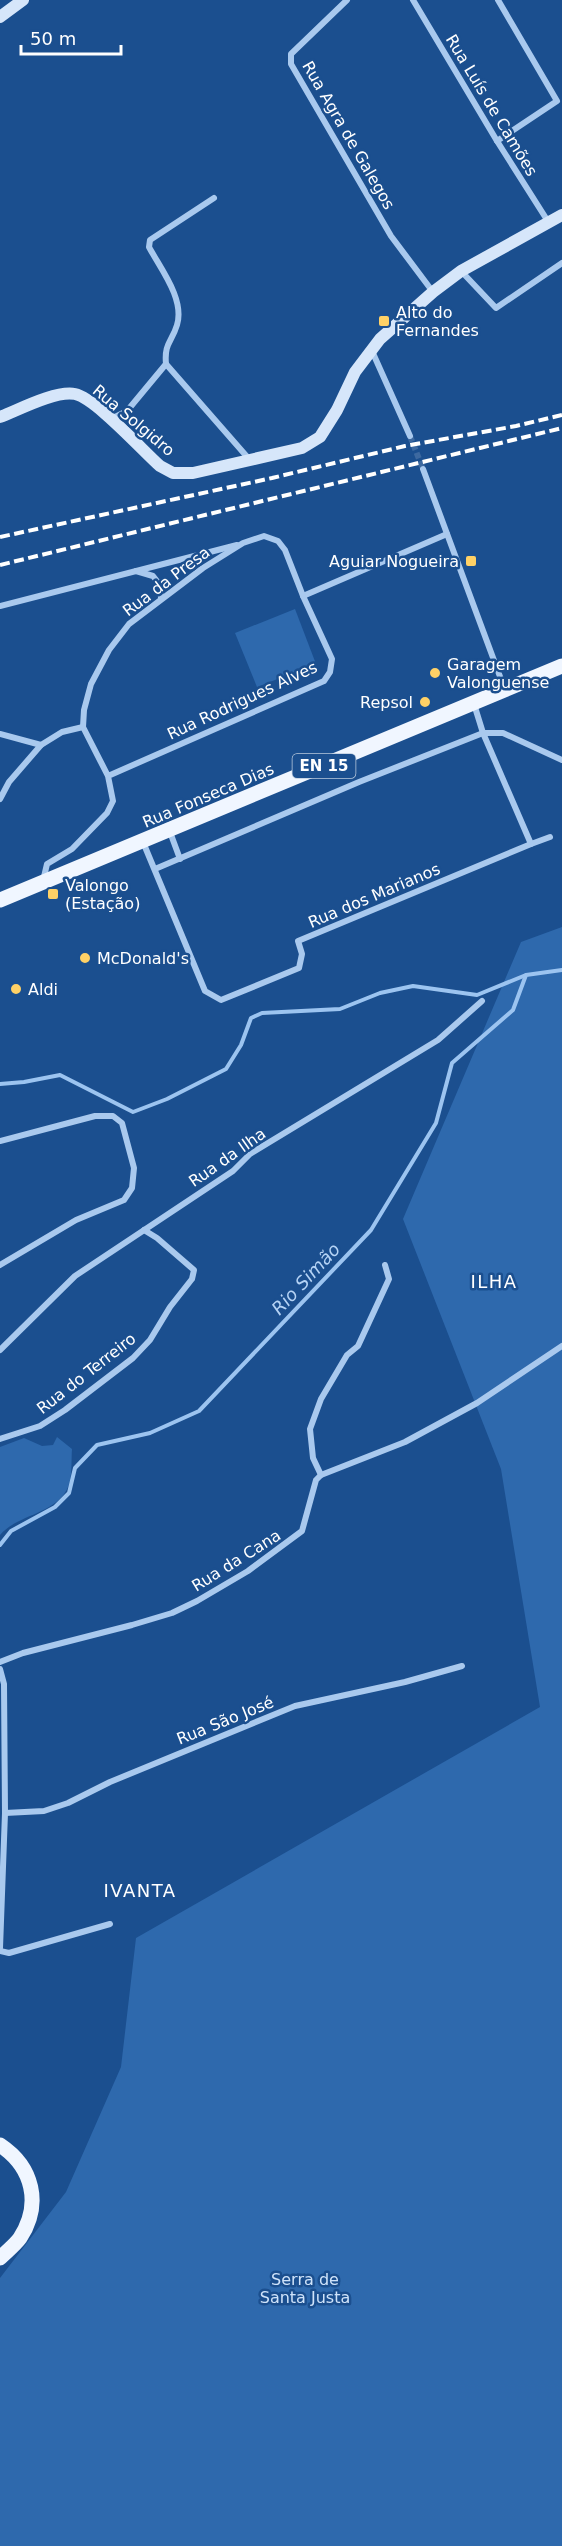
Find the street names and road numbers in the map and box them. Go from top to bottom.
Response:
street label: Rua Luís de Camões [442,31,541,179]
street label: Rua Agra de Galegos [298,58,399,213]
street label: Rua Solgidro [89,381,178,460]
street label: Rua da Presa [119,542,214,620]
street label: Rua Rodrigues Alves [164,657,320,744]
road number: EN 15 [292,754,356,778]
street label: Rua Fonseca Dias [140,759,277,832]
street label: Rua dos Marianos [305,859,443,932]
street label: Rua da Ilha [185,1124,269,1191]
street label: Rua do Terreiro [33,1329,140,1418]
street label: Rua da Cana [188,1525,284,1595]
street label: Rua São José [174,1692,276,1749]

